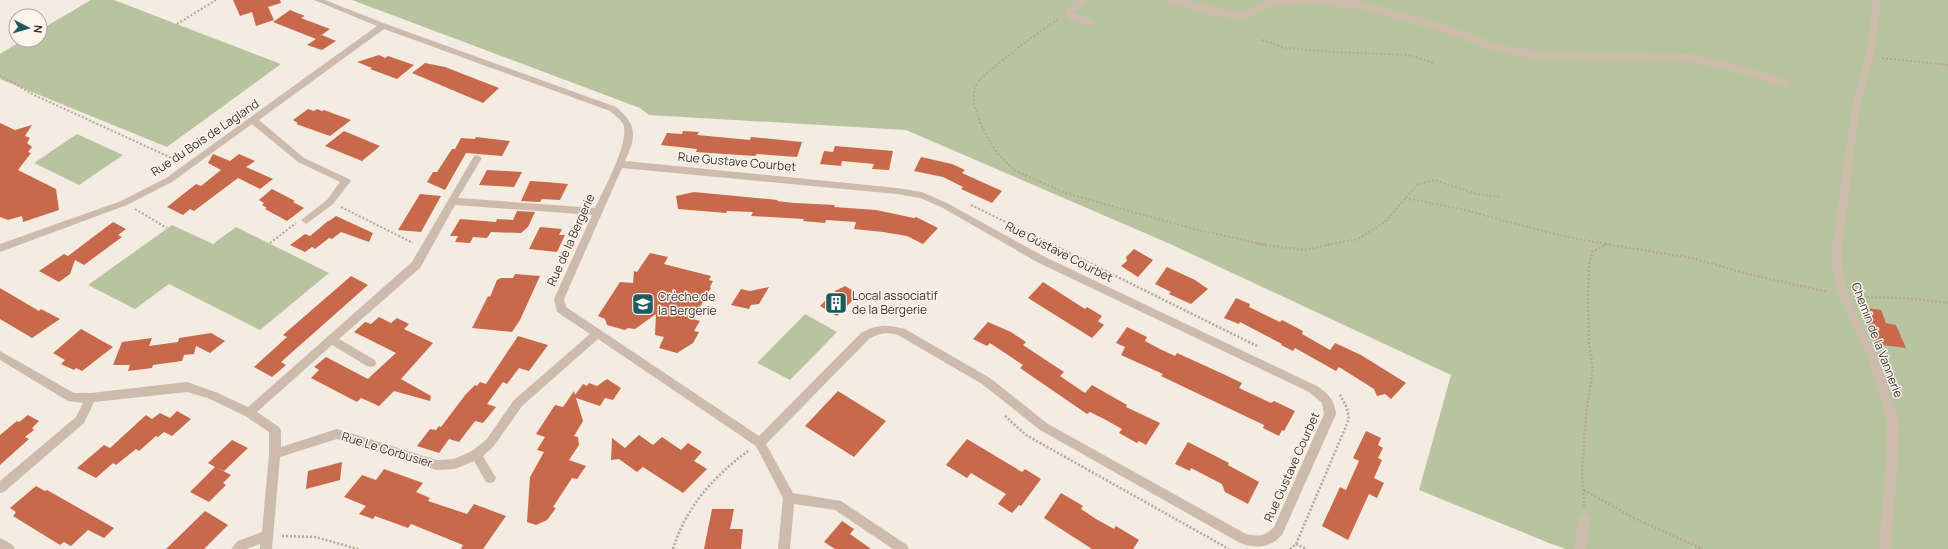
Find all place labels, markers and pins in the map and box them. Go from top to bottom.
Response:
place label: Local associatif de la Bergerie [852,287,939,318]
place label: Crèche de la Bergerie [658,288,717,319]
building icon: Local associatif de la Bergerie [823,290,849,316]
school or university icon: Crèche de la Bergerie [630,291,656,317]

